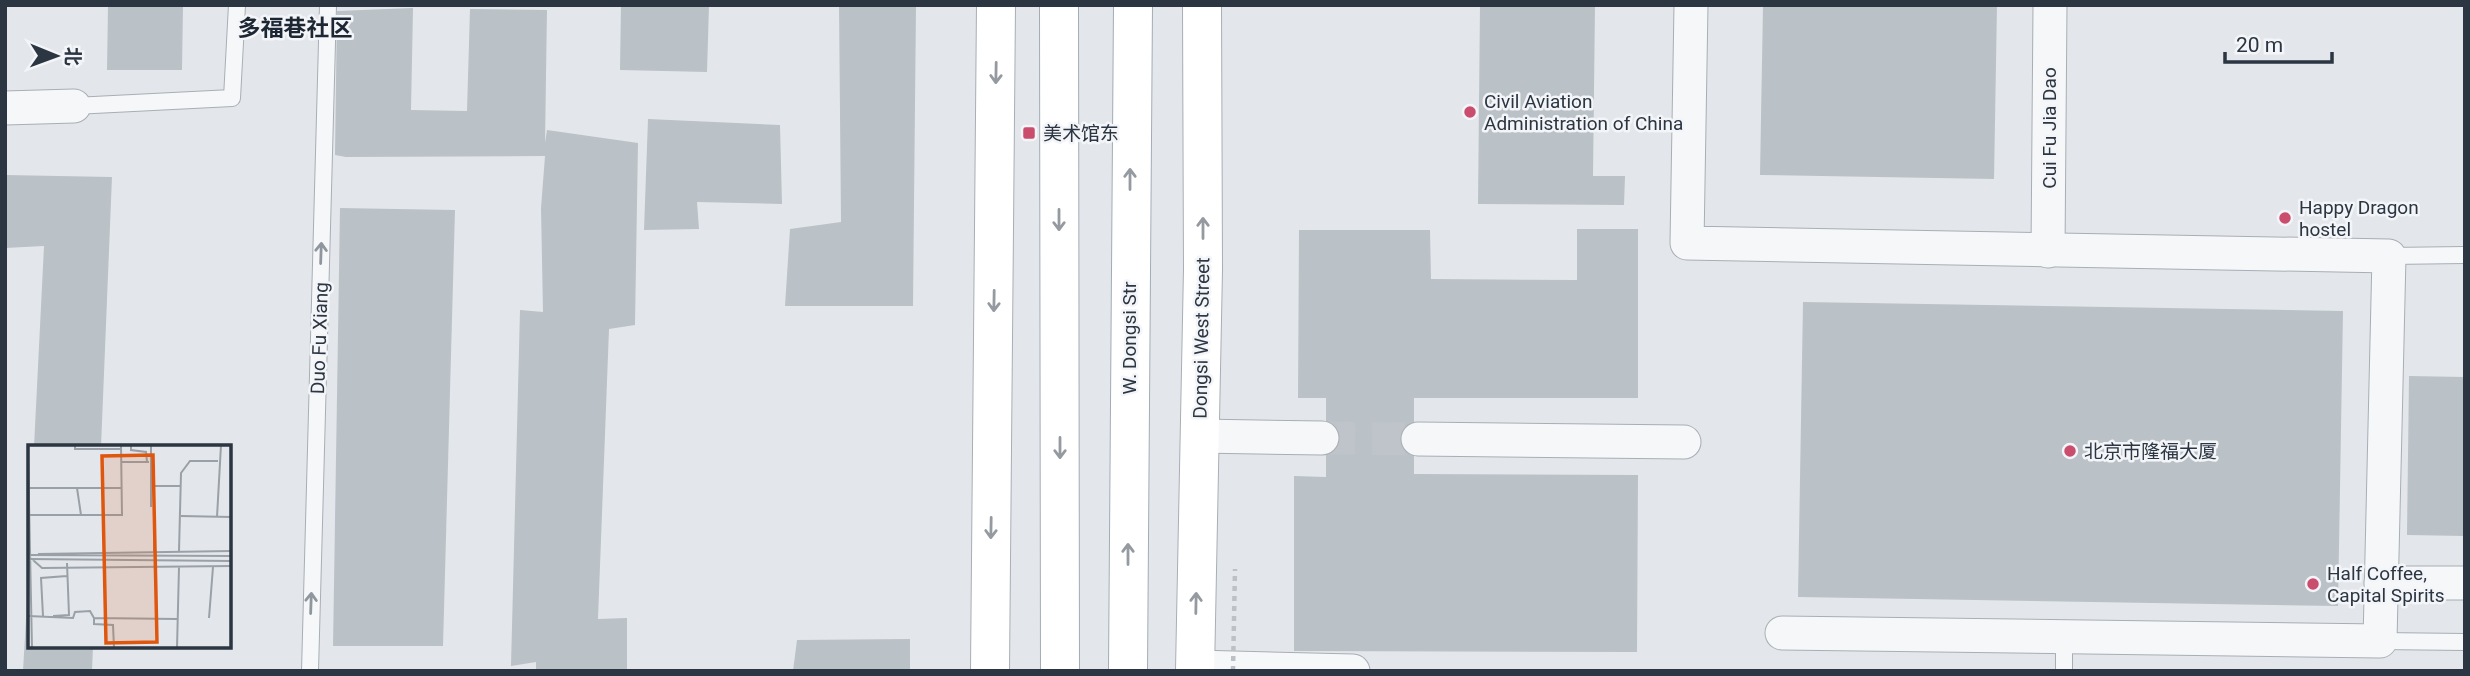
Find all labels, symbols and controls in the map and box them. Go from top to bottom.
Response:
district label: 多福巷社区 [238,15,353,42]
north arrow [21,21,91,91]
scale bar [2225,21,2332,65]
text: 20 m [2236,33,2283,57]
text: 北 [61,47,84,66]
one-way arrow [989,62,1003,85]
street label: Cui Fu Jia Dao [2038,67,2061,189]
place label: Civil Aviation Administration of China [1484,90,1683,135]
marker: Civil Aviation Administration of China [1462,104,1478,120]
place label: 美术馆东 [1043,122,1119,145]
marker: 美术馆东 [1021,125,1037,141]
one-way arrow [1123,168,1137,191]
place label: Happy Dragon hostel [2299,196,2419,241]
one-way arrow [1052,209,1066,232]
marker: Happy Dragon hostel [2277,210,2293,226]
one-way arrow [1196,217,1210,240]
one-way arrow [314,241,328,264]
street label: Dongsi West Street [1189,257,1214,419]
street label: W. Dongsi Str [1118,281,1141,394]
street label: Duo Fu Xiang [306,282,333,394]
one-way arrow [987,289,1001,312]
one-way arrow [1053,436,1067,459]
place label: 北京市隆福大厦 [2084,440,2217,463]
marker: 北京市隆福大厦 [2062,443,2078,459]
inset map [28,445,231,648]
one-way arrow [985,517,998,540]
one-way arrow [1121,542,1135,565]
place label: Half Coffee, Capital Spirits [2327,562,2445,607]
marker: Half Coffee, Capital Spirits [2305,576,2321,592]
one-way arrow [305,591,318,614]
one-way arrow [1189,591,1203,614]

